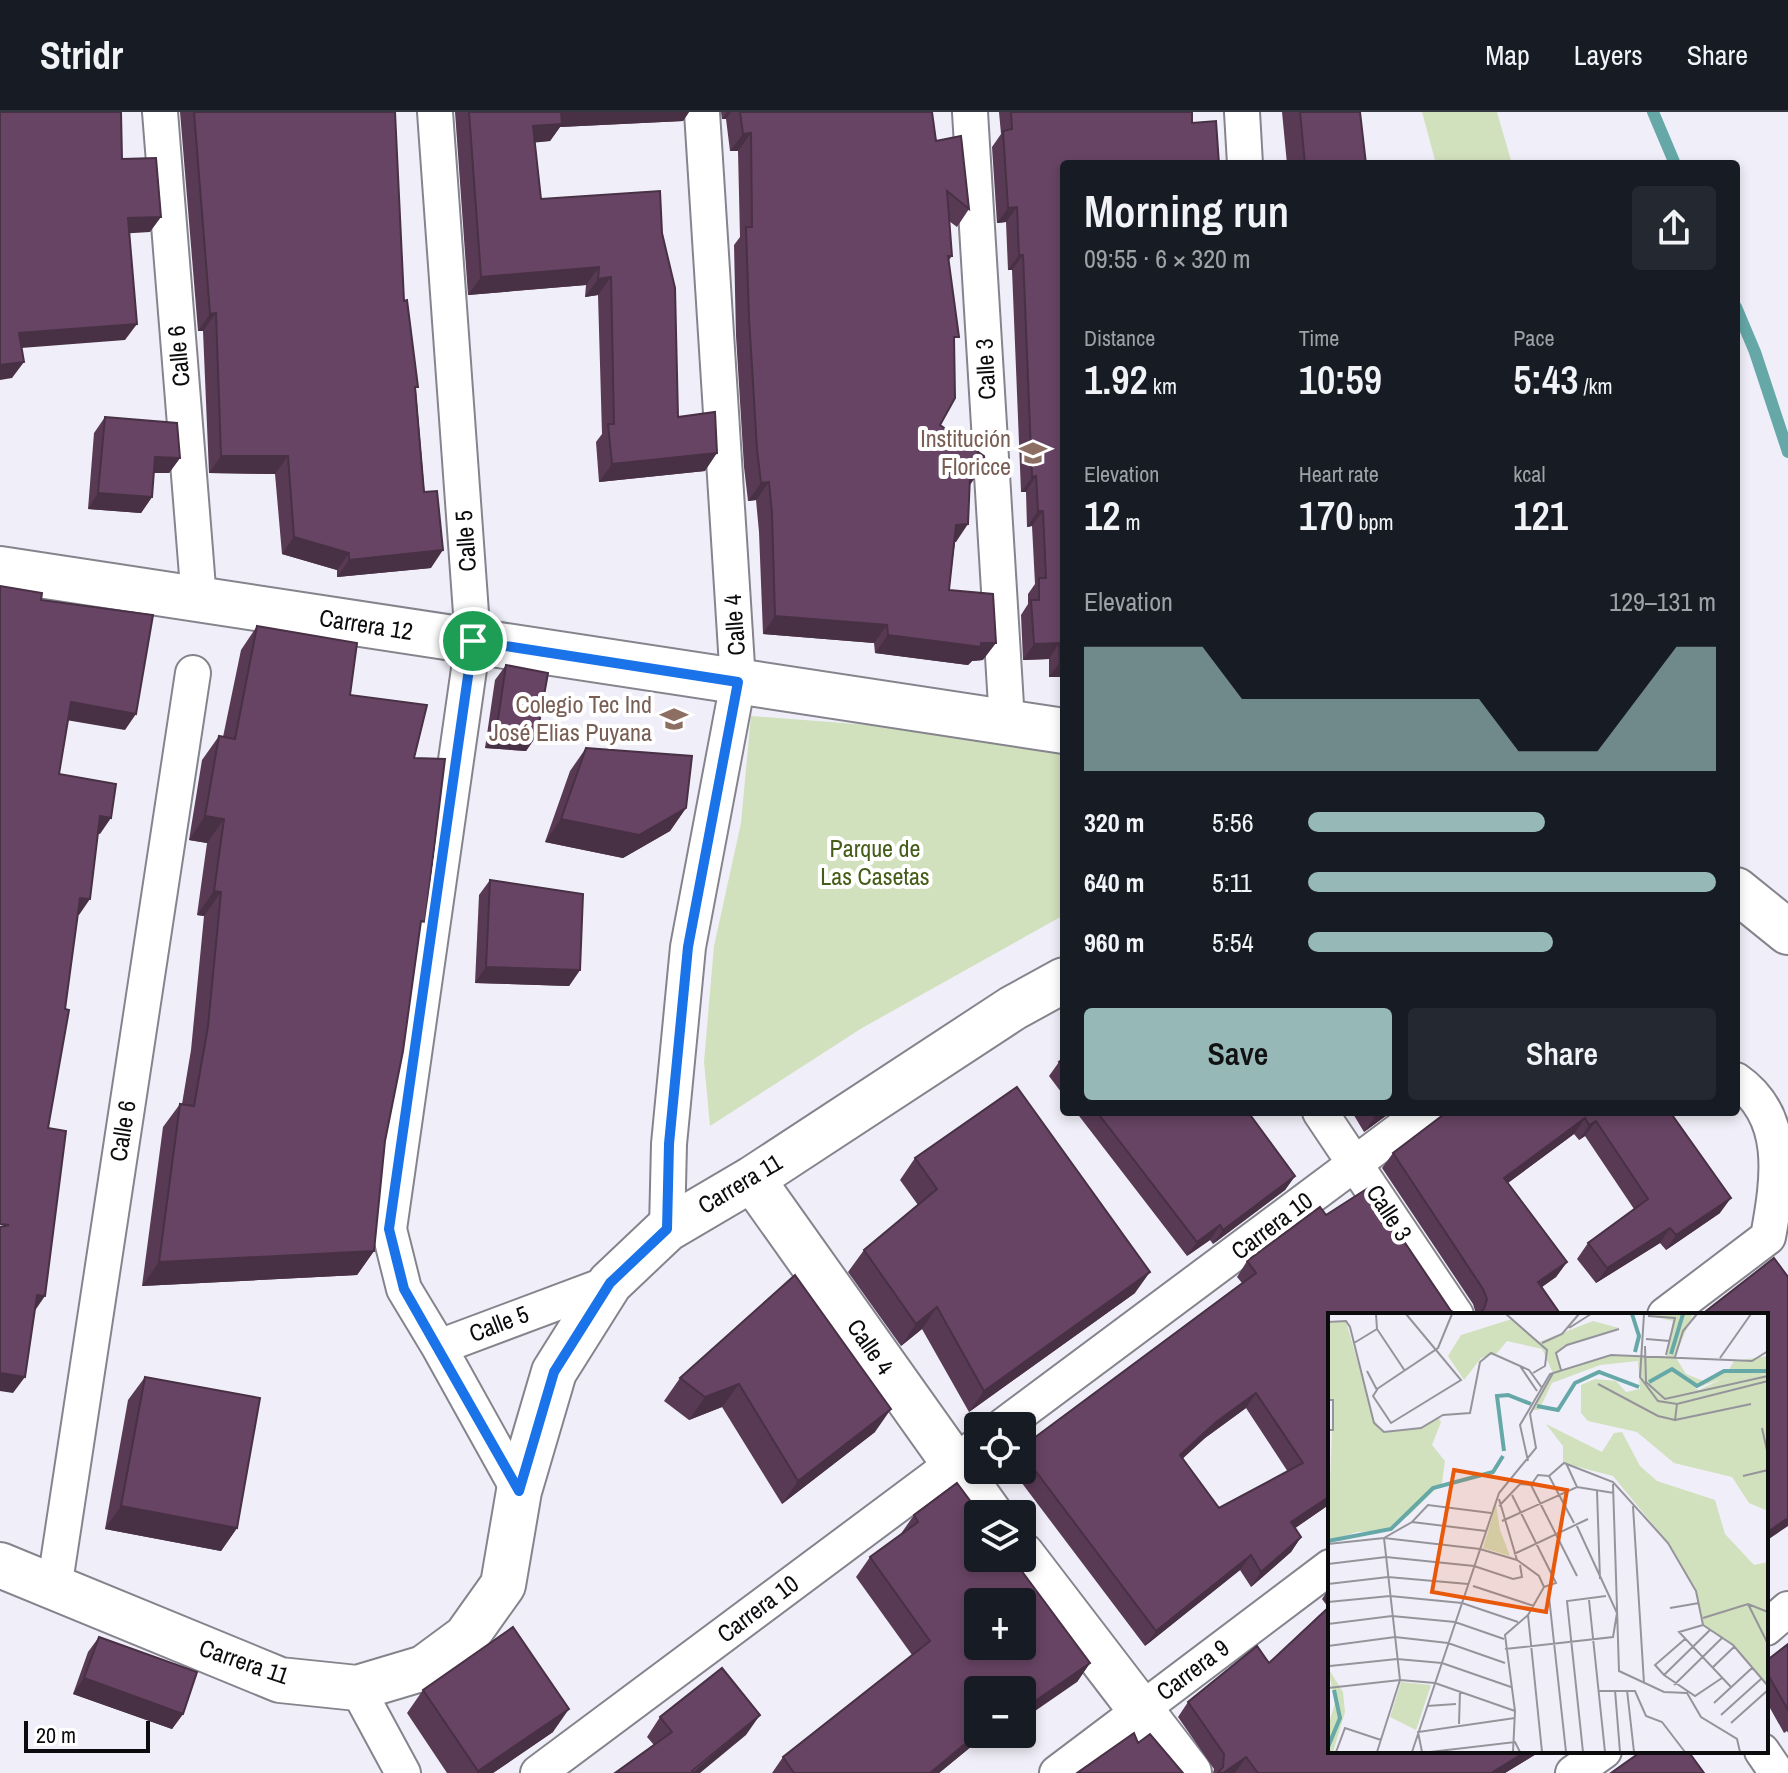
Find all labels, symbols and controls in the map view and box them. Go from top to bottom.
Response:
text: Stridr [40,30,123,81]
text: Map [1485,36,1530,74]
text: Layers [1574,36,1643,74]
text: Share [1687,36,1748,74]
text: Morning run [1084,181,1289,241]
button: share [1632,186,1716,270]
text: 09:55 · 6 × 320 m [1084,241,1251,276]
text: Distance [1084,323,1155,353]
text: Time [1299,323,1339,353]
text: Pace [1513,323,1554,353]
street label: Calle 6 [159,324,197,388]
street label: Calle 3 [967,338,1003,400]
text: 1.92 [1084,353,1148,406]
text: 10:59 [1299,353,1382,406]
text: 5:43 [1513,353,1578,406]
text: km [1148,371,1177,401]
text: /km [1578,371,1612,401]
place label: Institución Floricce [920,422,1011,482]
school or university icon: Institución Floricce [1018,438,1048,468]
text: Elevation [1084,459,1159,489]
text: Heart rate [1299,459,1379,489]
text: kcal [1513,459,1545,489]
text: 12 [1084,489,1120,542]
text: 170 [1299,489,1353,542]
text: 121 [1513,489,1568,542]
text: m [1120,507,1141,537]
text: bpm [1353,507,1394,537]
street label: Calle 5 [447,509,483,573]
text: Elevation [1084,584,1173,619]
text: 129–131 m [1609,584,1716,619]
street label: Calle 4 [716,593,752,657]
street label: Carrera 12 [317,601,415,647]
pin [439,607,507,675]
icon: arrive [451,619,495,663]
place label: Colegio Tec Ind José Elias Puyana [489,688,652,748]
school or university icon: Colegio Tec Ind José Elias Puyana [659,704,689,734]
text: 320 m [1084,805,1144,840]
text: 5:56 [1212,805,1254,840]
park label: Parque de Las Casetas [820,832,930,892]
text: 640 m [1084,865,1144,900]
text: 5:11 [1212,865,1252,900]
text: 960 m [1084,925,1144,960]
text: 5:54 [1212,925,1254,960]
button: Save [1084,1008,1392,1100]
button: Share [1408,1008,1716,1100]
street label: Calle 6 [101,1098,143,1164]
street label: Carrera 11 [692,1146,787,1221]
street label: Calle 3 [1360,1178,1420,1247]
street label: Carrera 10 [1224,1184,1319,1266]
street label: Calle 5 [464,1297,533,1349]
street label: Calle 4 [840,1312,902,1381]
inset map [1328,1313,1768,1753]
map controls [964,1412,1036,1748]
button: locate [964,1412,1036,1484]
button: layers [964,1500,1036,1572]
street label: Carrera 10 [710,1567,805,1649]
button: + [964,1588,1036,1660]
street label: Carrera 11 [195,1631,293,1691]
street label: Carrera 9 [1150,1631,1235,1707]
button: − [964,1676,1036,1748]
scale bar [24,1717,150,1753]
text: 20 m [36,1720,76,1750]

